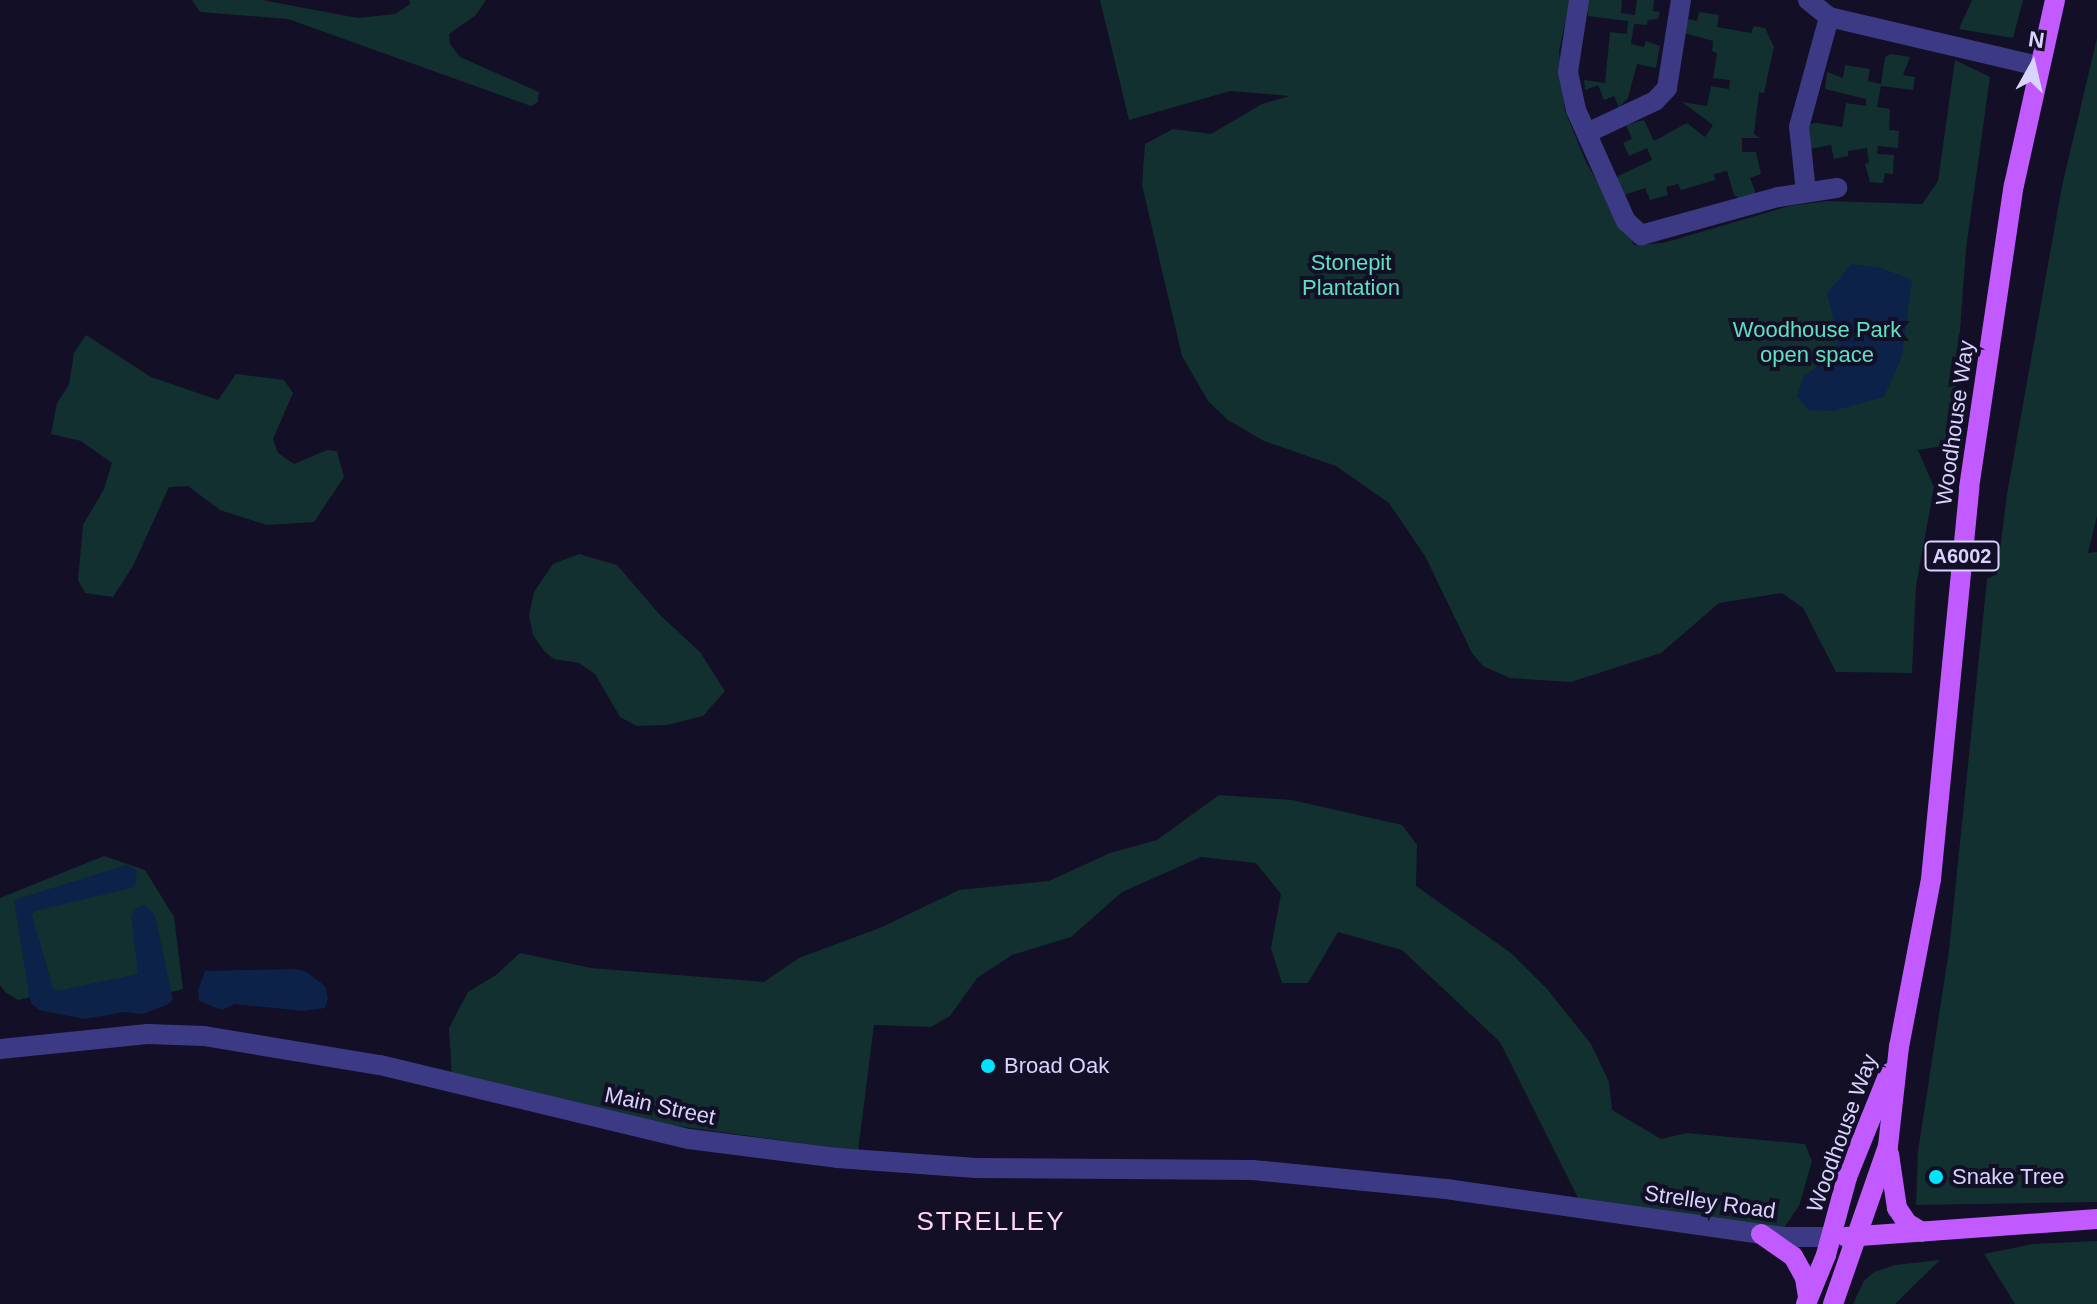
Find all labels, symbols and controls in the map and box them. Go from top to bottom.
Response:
north arrow [1993,24,2073,104]
text: N [2027,26,2046,53]
park label: Stonepit Plantation [1302,249,1400,300]
park label: Woodhouse Park open space [1733,316,1901,368]
street label: Woodhouse Way [1930,339,1980,507]
road number: A6002 [1924,540,2000,572]
street label: Woodhouse Way [1801,1050,1883,1216]
place label: Broad Oak [1004,1053,1109,1079]
marker: Broad Oak [979,1057,997,1075]
street label: Main Street [602,1081,718,1131]
place label: Snake Tree [1952,1164,2065,1190]
marker: Snake Tree [1927,1168,1945,1186]
street label: Strelley Road [1643,1180,1777,1224]
district label: STRELLEY [917,1206,1065,1238]

